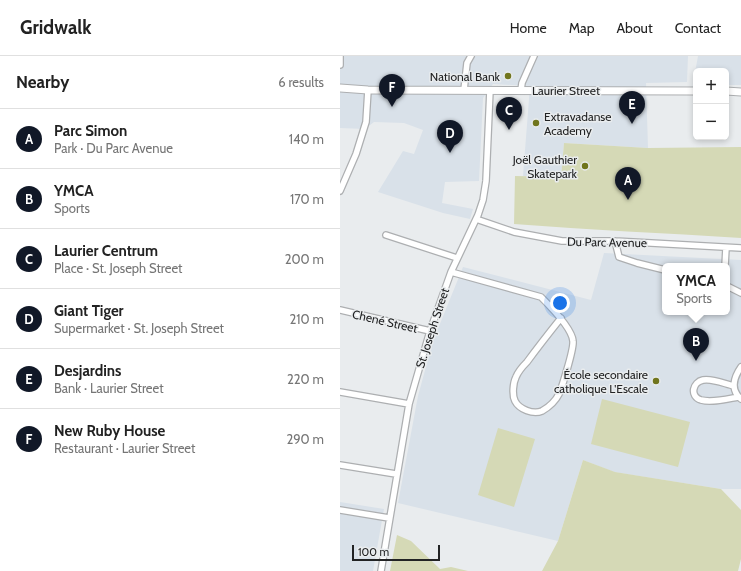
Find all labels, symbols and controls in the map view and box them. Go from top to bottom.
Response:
text: Gridwalk [20,16,92,39]
text: Home [510,19,547,37]
text: Map [569,19,594,37]
text: About [616,19,653,37]
text: Contact [675,19,721,37]
map controls [693,68,729,140]
button: + [693,68,729,104]
place label: National Bank [430,69,501,84]
marker: National Bank [503,71,513,81]
text: Nearby [16,72,69,92]
text: 6 results [278,74,324,90]
pin: F [379,74,405,107]
street label: Laurier Street [532,83,600,98]
pin: E [619,91,645,124]
pin: C [496,97,522,130]
button: − [693,104,729,140]
place label: Extravadanse Academy [544,109,611,138]
marker: Extravadanse Academy [531,118,541,128]
pin: D [437,120,463,153]
text: Parc Simon [54,122,127,140]
text: A [25,131,33,147]
text: 140 m [289,131,324,147]
text: Park · Du Parc Avenue [54,140,173,156]
place label: Joël Gauthier Skatepark [512,152,578,181]
marker: Joël Gauthier Skatepark [580,161,590,171]
pin: A [615,167,641,200]
text: YMCA [54,182,94,200]
text: B [25,191,33,207]
text: 170 m [290,191,324,207]
text: Sports [54,200,90,216]
street label: Du Parc Avenue [567,234,647,250]
text: Laurier Centrum [54,242,158,260]
text: C [25,251,33,267]
text: 200 m [285,251,324,267]
text: Place · St. Joseph Street [54,260,182,276]
popup [662,263,730,315]
text: YMCA [676,272,716,290]
street label: St. Joseph Street [412,286,452,370]
text: Sports [676,290,712,306]
your location [550,293,570,313]
text: Giant Tiger [54,302,124,320]
street label: Chené Street [351,306,419,336]
text: D [24,311,34,327]
text: 210 m [290,311,324,327]
text: Supermarket · St. Joseph Street [54,320,224,336]
pin: B [683,328,709,361]
text: Desjardins [54,362,121,380]
place label: École secondaire catholique L'Escale [554,367,648,396]
text: E [25,371,33,387]
text: 220 m [287,371,324,387]
marker: École secondaire catholique L'Escale [651,376,661,386]
text: Bank · Laurier Street [54,380,164,396]
text: New Ruby House [54,422,165,440]
text: F [26,431,32,447]
text: 290 m [286,431,324,447]
text: Restaurant · Laurier Street [54,440,195,456]
scale bar [352,543,440,562]
text: 100 m [358,545,389,559]

